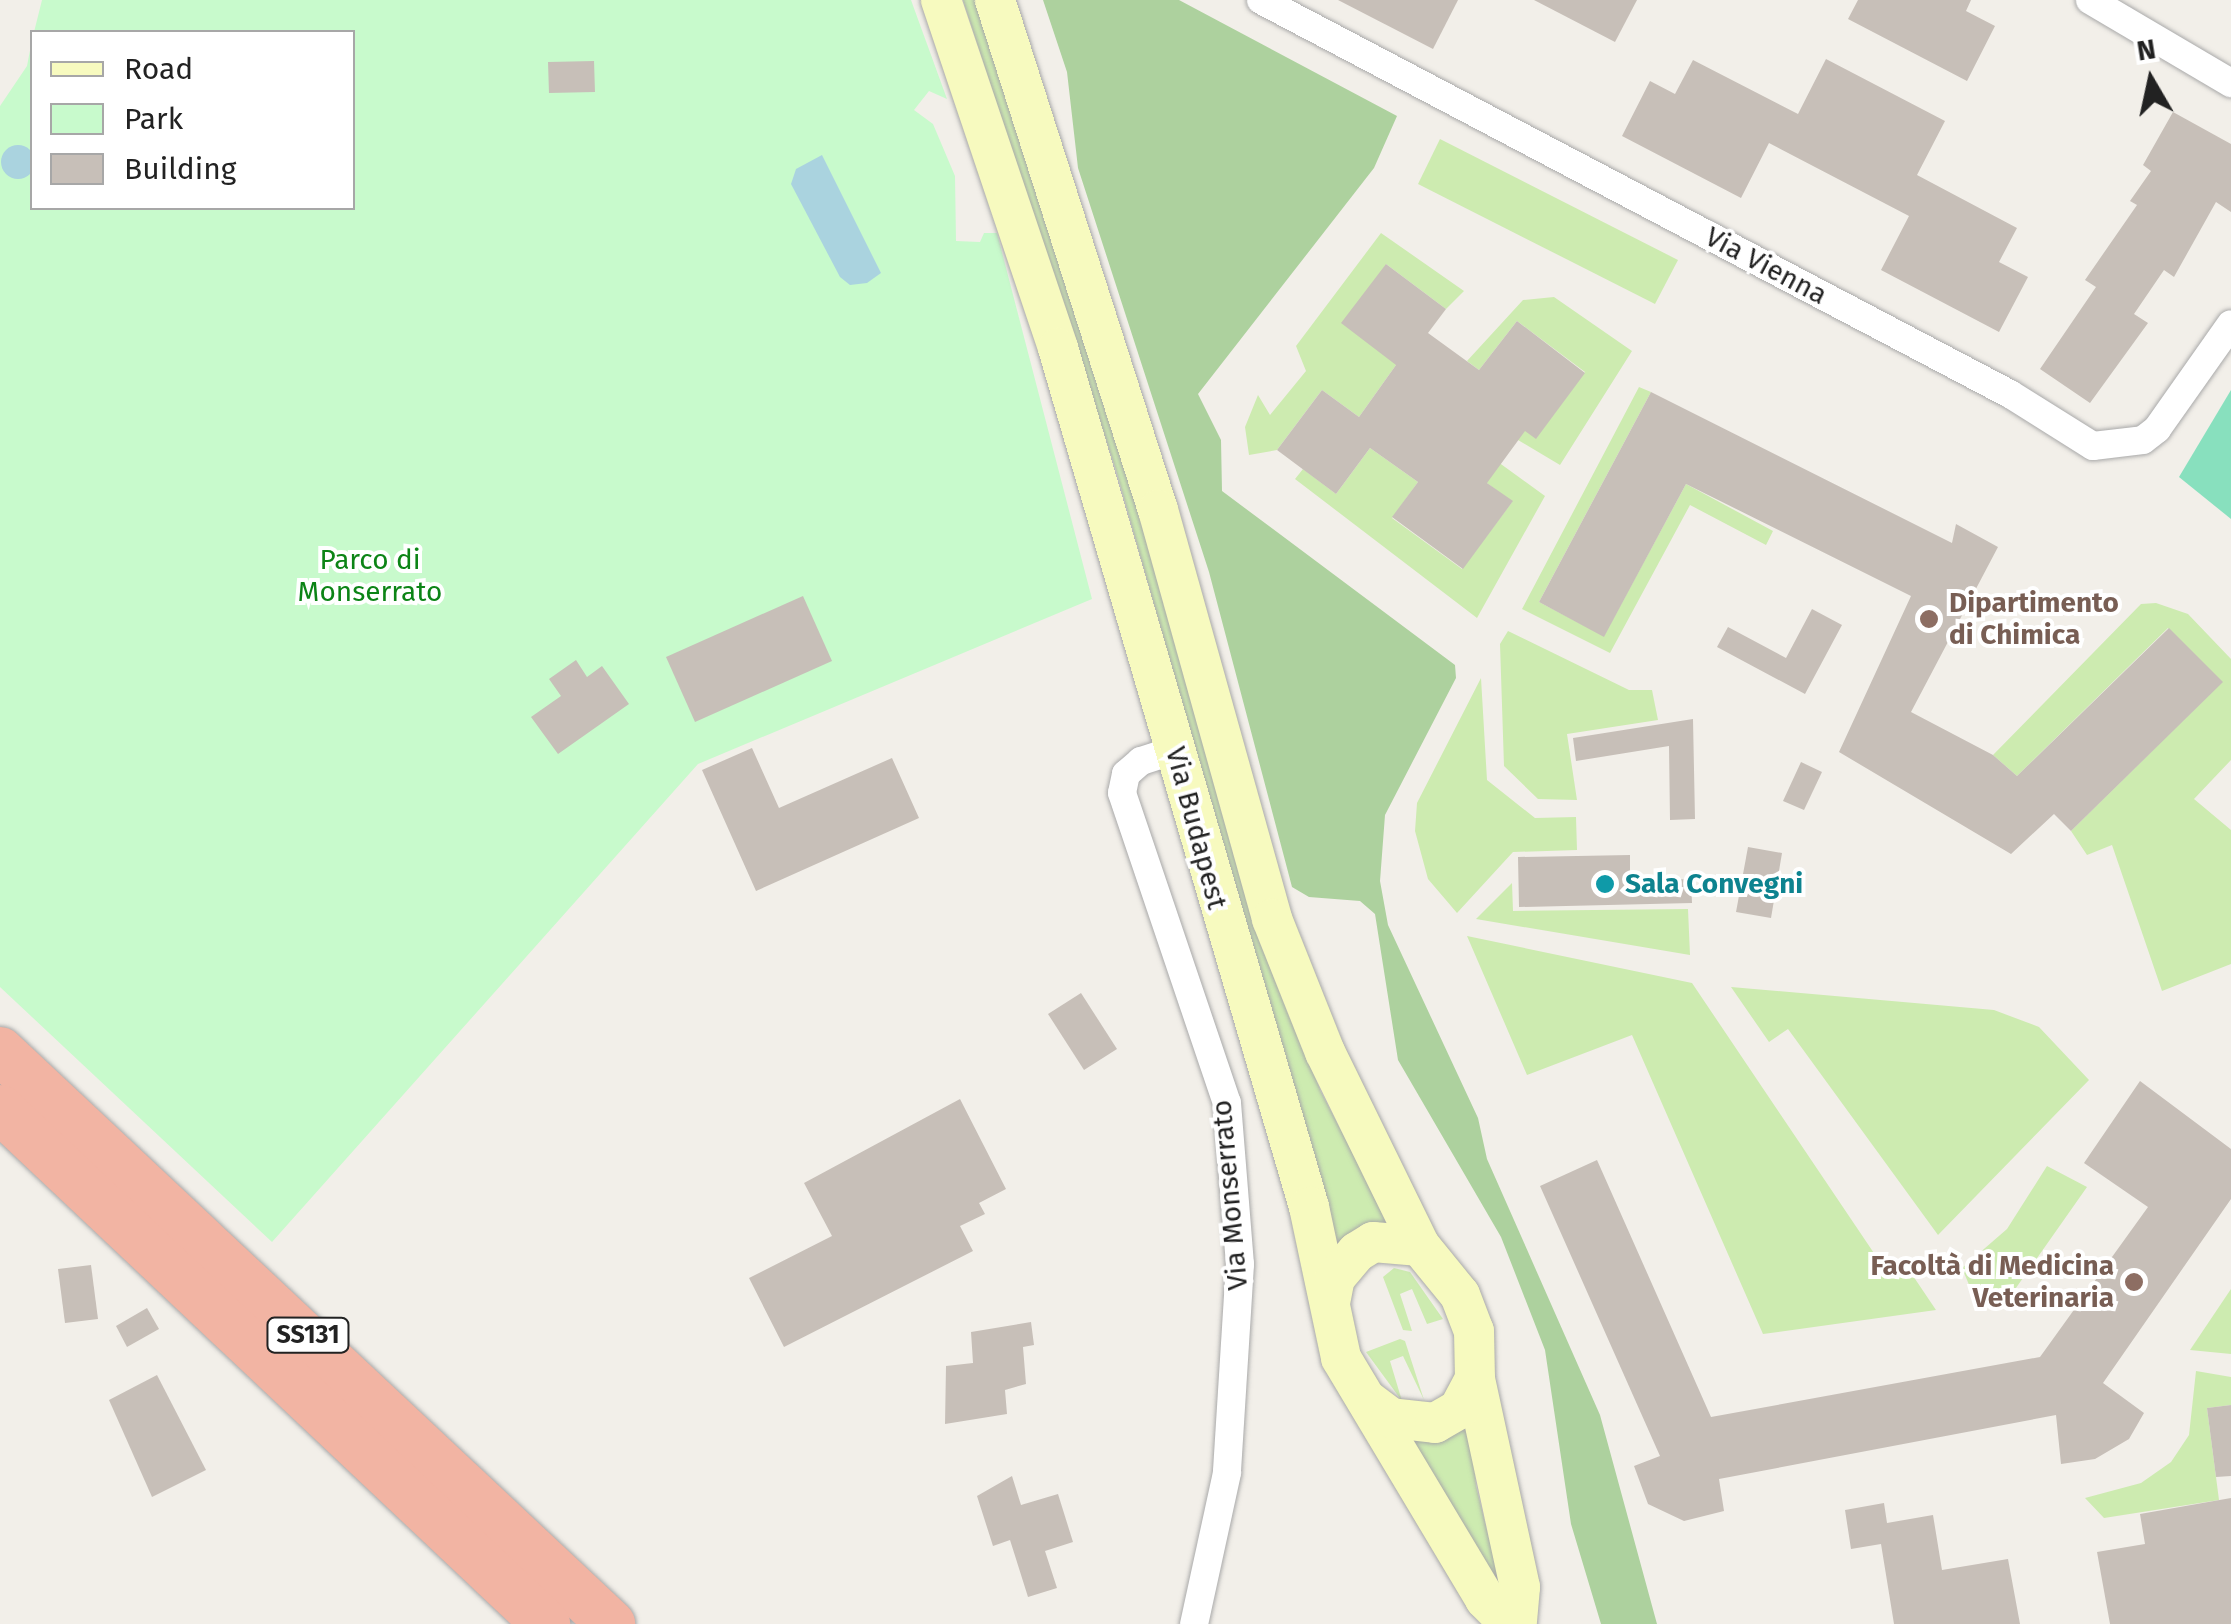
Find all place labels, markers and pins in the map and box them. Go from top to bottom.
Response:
place label: Dipartimento di Chimica [1949,586,2119,652]
marker: Dipartimento di Chimica [1918,608,1940,630]
place label: Sala Convegni [1625,867,1803,901]
marker: Sala Convegni [1594,873,1616,895]
place label: Facoltà di Medicina Veterinaria [1870,1249,2114,1315]
marker: Facoltà di Medicina Veterinaria [2123,1271,2145,1293]

